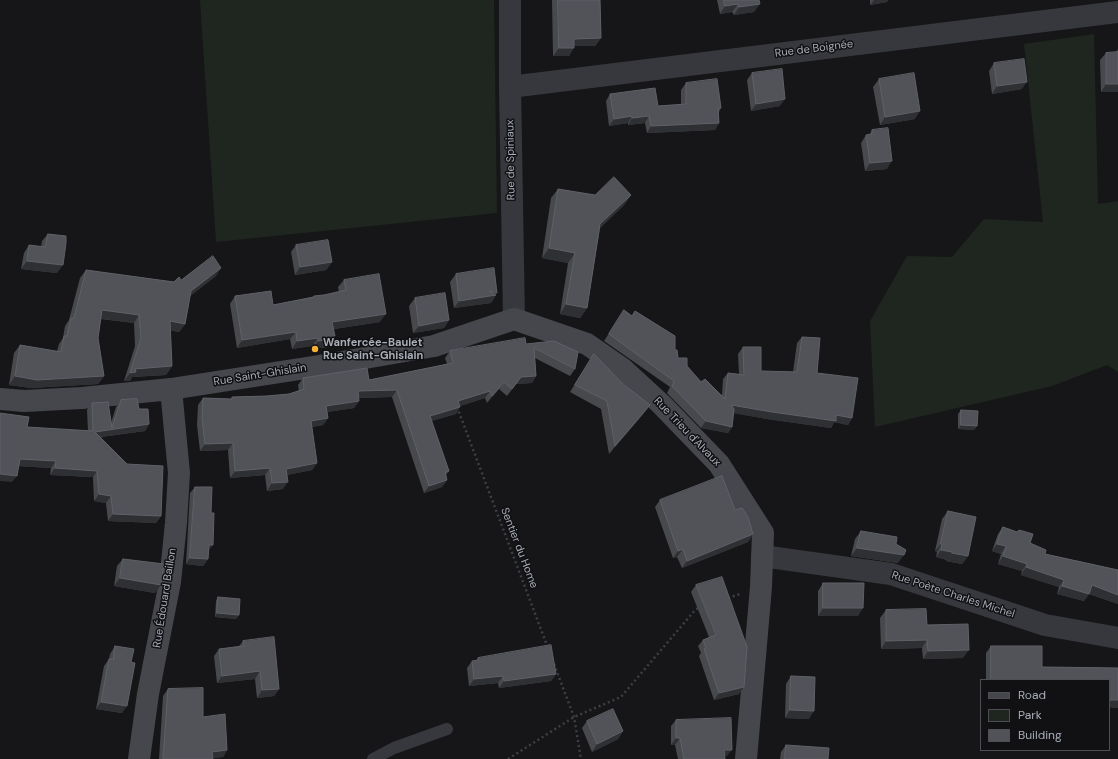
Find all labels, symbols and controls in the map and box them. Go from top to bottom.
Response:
street label: Rue de Boignée [774,38,854,60]
street label: Rue de Spiniaux [504,120,518,200]
place label: Wanfercée-Baulet Rue Saint-Ghislain [323,336,423,362]
marker: Wanfercée-Baulet Rue Saint-Ghislain [310,344,320,354]
street label: Rue Saint-Ghislain [213,361,307,389]
street label: Rue Trieu d'Alvaux [651,395,723,469]
street label: Sentier du Home [498,506,540,590]
street label: Rue Édouard Baillon [151,547,179,649]
street label: Rue Poète Charles Michel [890,569,1016,621]
legend [980,679,1110,751]
text: Road [1018,687,1046,703]
text: Park [1018,707,1042,723]
text: Building [1018,727,1062,743]

